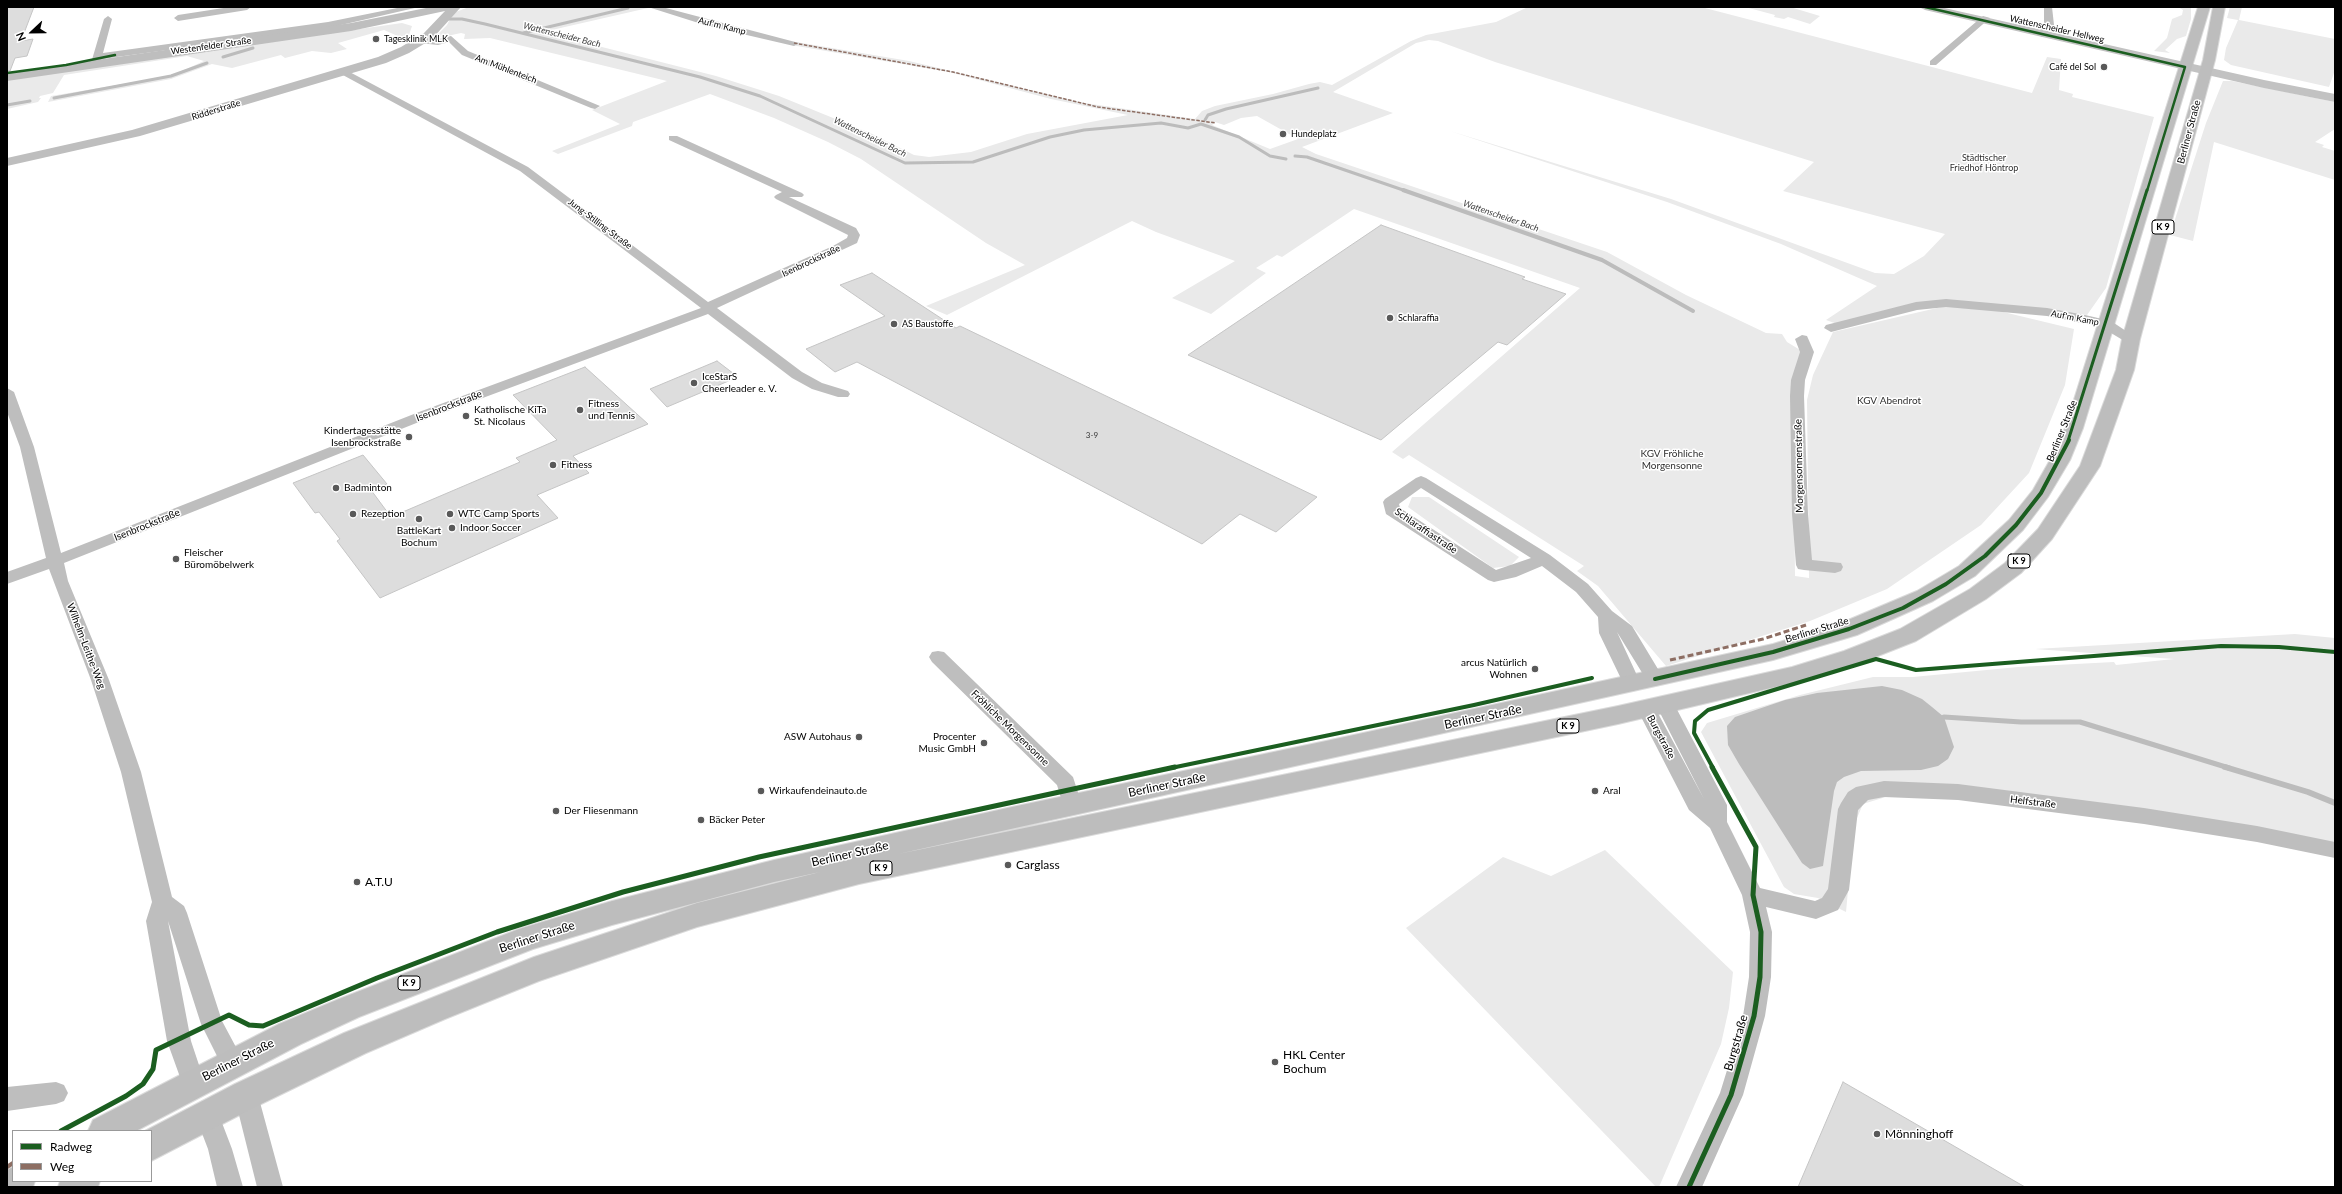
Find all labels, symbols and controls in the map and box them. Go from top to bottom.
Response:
north arrow [12,12,52,52]
street label: Wattenscheider Hellweg [2009,13,2105,45]
street label: Auf'm Kamp [697,15,747,37]
water label: Wattenscheider Bach [522,20,602,50]
text: N [13,30,28,43]
marker: Tagesklinik MLK [371,34,381,44]
place label: Tagesklinik MLK [384,34,448,44]
street label: Westenfelder Straße [170,35,252,57]
street label: Am Mühlenteich [474,52,538,86]
place label: Café del Sol [2049,62,2096,72]
marker: Café del Sol [2099,62,2109,72]
street label: Ridderstraße [190,97,242,123]
street label: Berliner Straße [2175,99,2203,165]
water label: Wattenscheider Bach [832,115,908,159]
marker: Hundeplatz [1278,129,1288,139]
place label: Hundeplatz [1291,129,1336,139]
park label: Städtischer Friedhof Höntrop [1950,153,2018,174]
street label: Jung-Stilling-Straße [566,197,634,251]
water label: Wattenscheider Bach [1462,198,1540,234]
road number: K 9 [2152,220,2174,234]
street label: Isenbrockstraße [780,243,842,279]
street label: Auf'm Kamp [2050,308,2100,328]
marker: Schlaraffia [1385,313,1395,323]
place label: Schlaraffia [1398,313,1439,323]
marker: AS Baustoffe [889,319,899,329]
place label: AS Baustoffe [902,319,953,329]
place label: IceStarS Cheerleader e. V. [702,371,777,394]
marker: IceStarS Cheerleader e. V. [689,378,699,388]
street label: Isenbrockstraße [414,388,484,424]
park label: KGV Abendrot [1857,395,1921,407]
place label: Fitness und Tennis [588,398,635,422]
street label: Berliner Straße [2044,398,2080,464]
place label: Katholische KiTa St. Nicolaus [474,404,546,428]
marker: Fitness und Tennis [575,405,585,415]
marker: Katholische KiTa St. Nicolaus [461,411,471,421]
street label: Morgensonnenstraße [1792,419,1806,513]
place label: Kindertagesstätte Isenbrockstraße [324,425,401,448]
house number: 3-9 [1086,430,1098,440]
marker: Kindertagesstätte Isenbrockstraße [404,432,414,442]
park label: KGV Fröhliche Morgensonne [1640,448,1704,472]
place label: Fitness [561,459,592,471]
marker: Fitness [548,460,558,470]
place label: Badminton [344,482,392,494]
marker: Badminton [331,483,341,493]
street label: Isenbrockstraße [112,506,182,544]
street label: Schlaraffiastraße [1392,506,1460,556]
place label: Rezeption [361,508,405,520]
place label: WTC Camp Sports [458,508,539,520]
marker: Rezeption [348,509,358,519]
marker: WTC Camp Sports [445,509,455,519]
marker: BattleKart Bochum [414,514,424,524]
place label: Indoor Soccer [460,522,521,534]
marker: Indoor Soccer [447,523,457,533]
place label: BattleKart Bochum [397,525,441,548]
place label: Fleischer Büromöbelwerk [184,547,254,570]
marker: Fleischer Büromöbelwerk [171,554,181,564]
road number: K 9 [2008,554,2030,568]
street label: Wilhelm-Leithe-Weg [64,601,108,691]
street label: Berliner Straße [1784,615,1850,645]
place label: arcus Natürlich Wohnen [1461,657,1527,680]
marker: arcus Natürlich Wohnen [1530,664,1540,674]
street label: Fröhliche Morgensonne [969,688,1051,768]
street label: Berliner Straße [1443,702,1523,732]
street label: Burgstraße [1644,713,1678,761]
road number: K 9 [1557,719,1579,733]
place label: ASW Autohaus [784,731,851,743]
place label: Procenter Music GmbH [919,731,976,754]
marker: ASW Autohaus [854,732,864,742]
marker: Procenter Music GmbH [979,738,989,748]
street label: Berliner Straße [1127,770,1207,800]
place label: Wirkaufendeinauto.de [769,785,867,797]
place label: Aral [1603,785,1621,797]
marker: Wirkaufendeinauto.de [756,786,766,796]
marker: Aral [1590,786,1600,796]
street label: Helfstraße [2009,793,2057,811]
place label: Der Fliesenmann [564,805,638,817]
marker: Der Fliesenmann [551,806,561,816]
place label: Bäcker Peter [709,814,765,826]
marker: Bäcker Peter [696,815,706,825]
street label: Berliner Straße [810,838,890,870]
place label: Carglass [1016,858,1060,872]
marker: Carglass [1003,860,1013,870]
road number: K 9 [870,861,892,875]
place label: A.T.U [365,875,393,889]
marker: A.T.U [352,877,362,887]
street label: Berliner Straße [497,918,577,956]
road number: K 9 [398,976,420,990]
street label: Burgstraße [1721,1013,1751,1073]
street label: Berliner Straße [200,1036,276,1084]
place label: HKL Center Bochum [1283,1048,1345,1076]
marker: HKL Center Bochum [1270,1057,1280,1067]
place label: Mönninghoff [1885,1127,1953,1141]
marker: Mönninghoff [1872,1129,1882,1139]
legend [12,1130,152,1182]
text: Radweg [50,1139,92,1154]
text: Weg [50,1159,74,1174]

